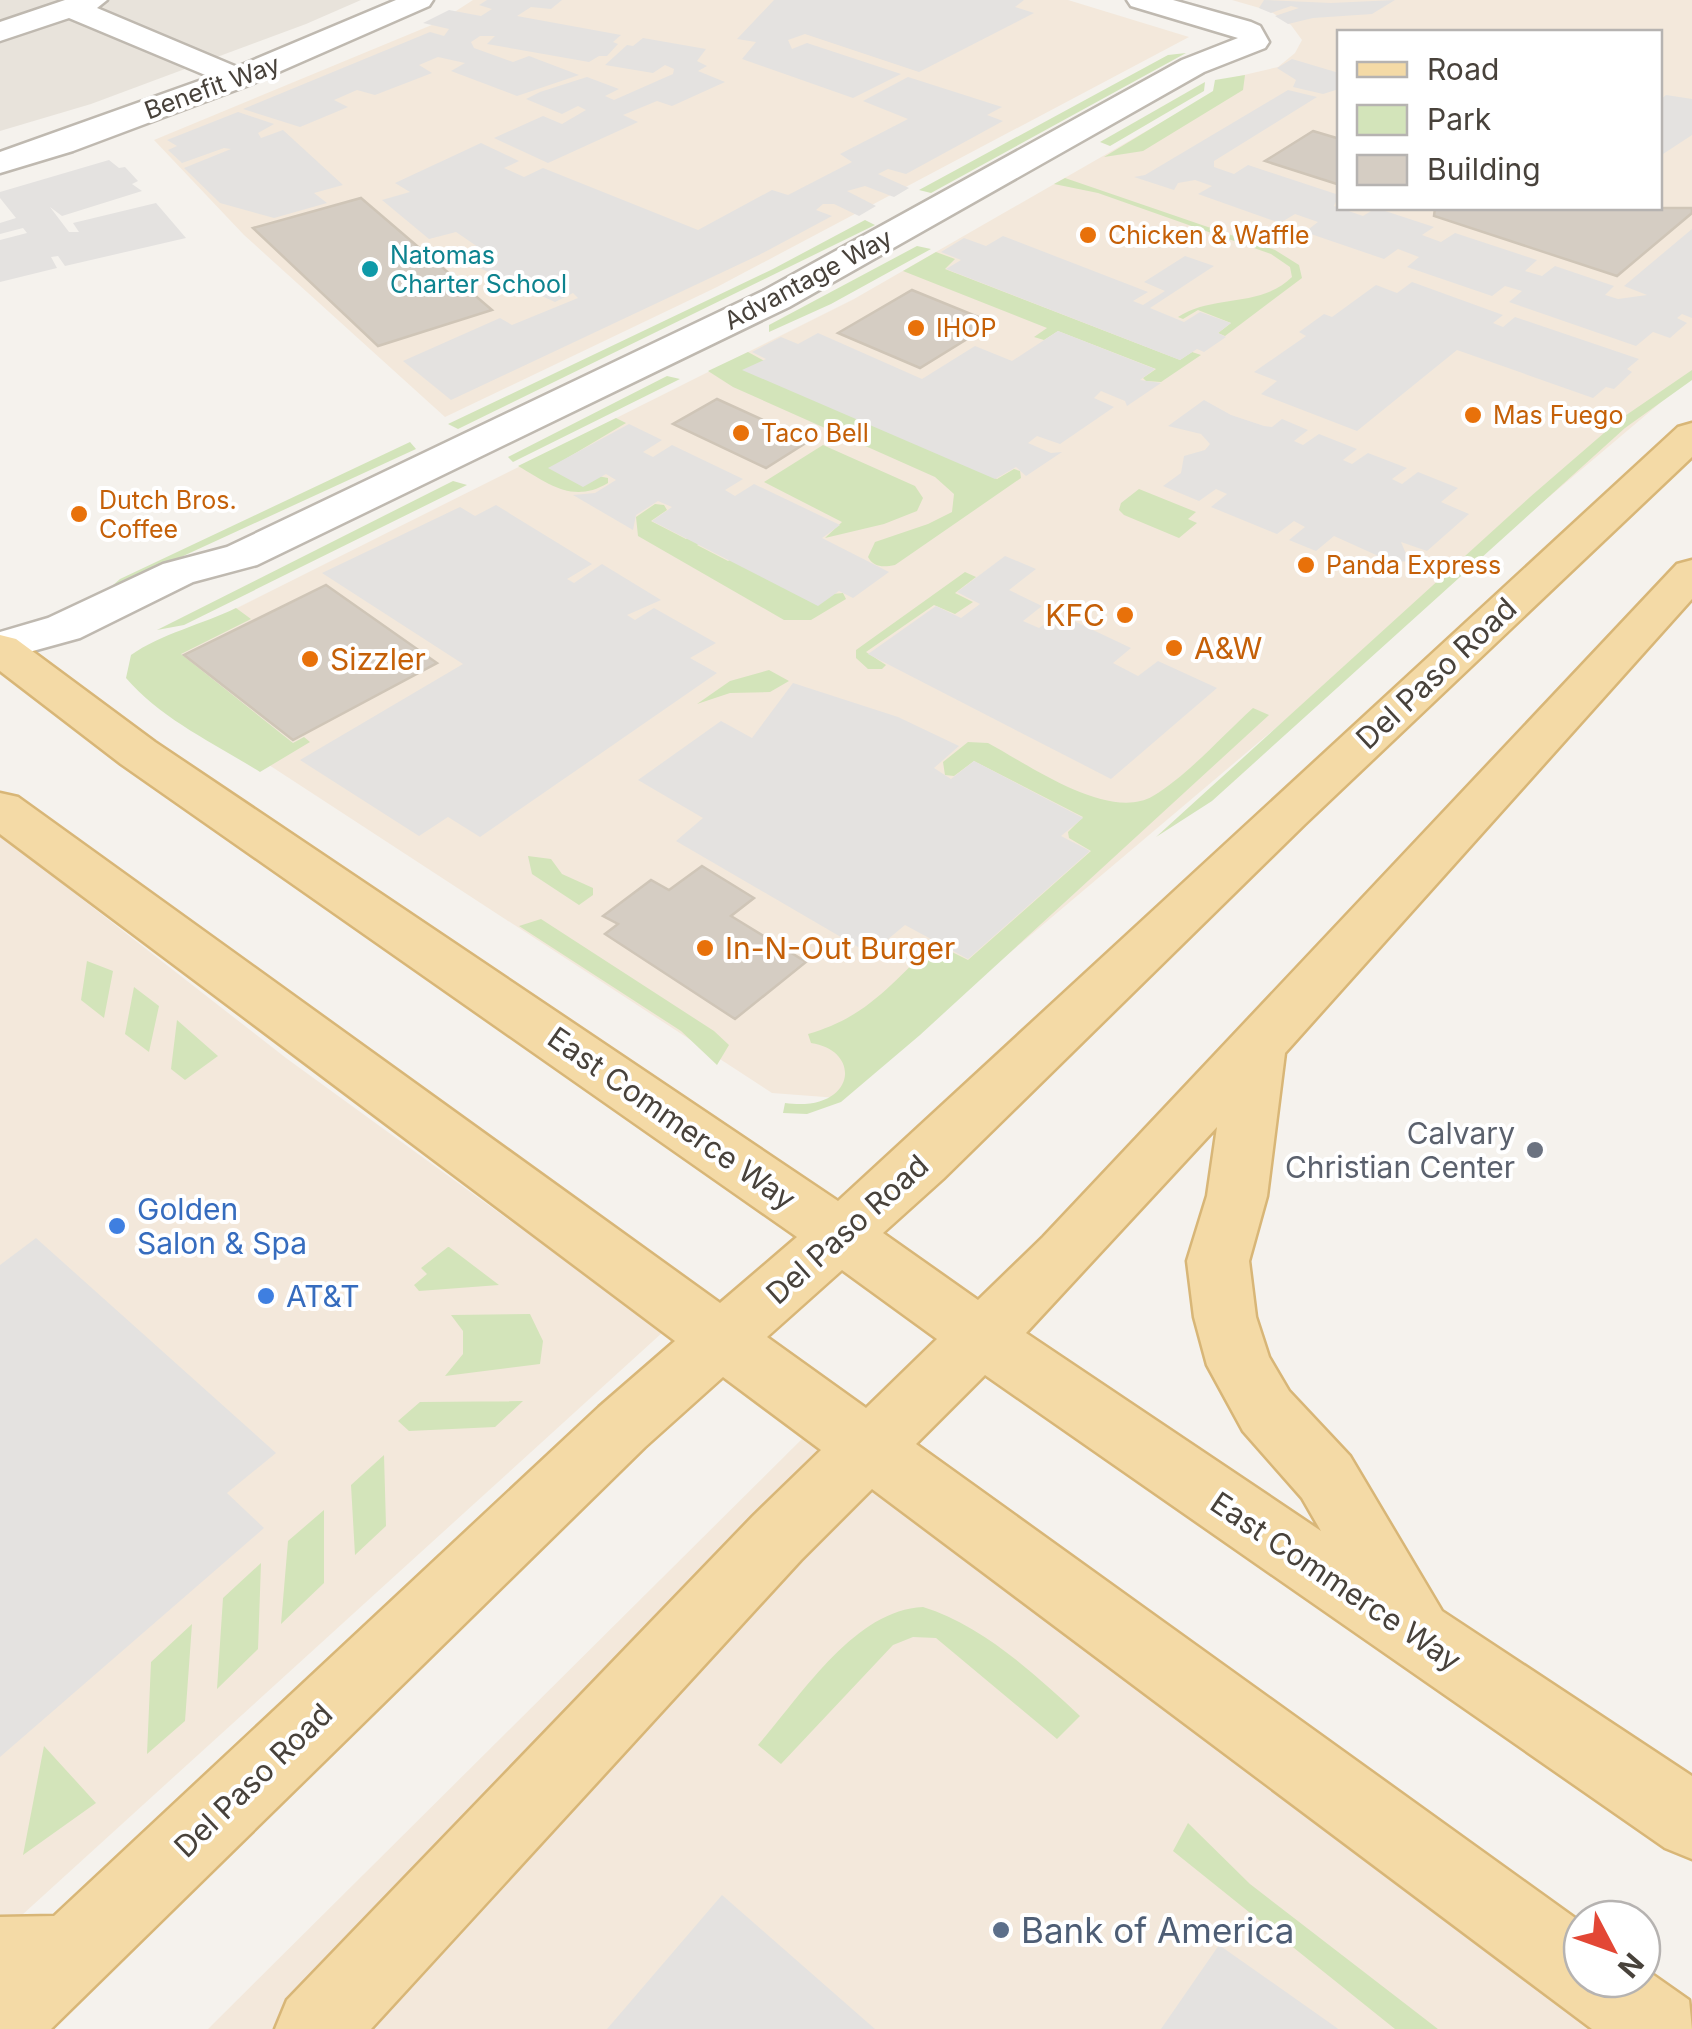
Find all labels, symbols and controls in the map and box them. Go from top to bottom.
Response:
legend [1337,30,1662,210]
street label: Benefit Way [140,49,284,125]
text: Road [1427,51,1499,87]
text: Park [1427,101,1492,137]
text: Building [1427,151,1541,187]
place label: Chicken & Waffle [1108,220,1310,250]
street label: Advantage Way [719,222,897,336]
marker: Chicken & Waffle [1077,224,1099,246]
place label: Natomas Charter School [390,240,567,299]
marker: Natomas Charter School [359,258,381,280]
place label: IHOP [936,313,996,343]
marker: IHOP [905,317,927,339]
place label: Mas Fuego [1493,400,1623,430]
marker: Mas Fuego [1462,404,1484,426]
place label: Taco Bell [761,418,869,448]
marker: Taco Bell [730,422,752,444]
place label: Dutch Bros. Coffee [99,485,237,544]
marker: Dutch Bros. Coffee [68,503,90,525]
place label: Panda Express [1326,550,1501,580]
marker: Panda Express [1295,554,1317,576]
street label: Del Paso Road [1349,590,1523,756]
place label: KFC [1045,597,1105,633]
marker: KFC [1114,604,1136,626]
place label: A&W [1194,630,1262,666]
marker: A&W [1163,637,1185,659]
place label: Sizzler [330,641,426,677]
marker: Sizzler [299,648,321,670]
place label: In-N-Out Burger [725,930,955,966]
marker: In-N-Out Burger [694,937,716,959]
street label: East Commerce Way [541,1019,803,1217]
place label: Calvary Christian Center [1285,1115,1515,1185]
marker: Calvary Christian Center [1524,1139,1546,1161]
street label: Del Paso Road [759,1147,935,1311]
place label: Golden Salon & Spa [137,1191,307,1261]
marker: Golden Salon & Spa [106,1215,128,1237]
place label: AT&T [286,1278,360,1314]
marker: AT&T [255,1285,277,1307]
street label: East Commerce Way [1204,1484,1468,1678]
street label: Del Paso Road [167,1696,339,1864]
north arrow [1562,1899,1662,1999]
place label: Bank of America [1021,1909,1294,1951]
marker: Bank of America [990,1919,1012,1941]
text: N [1611,1946,1651,1985]

